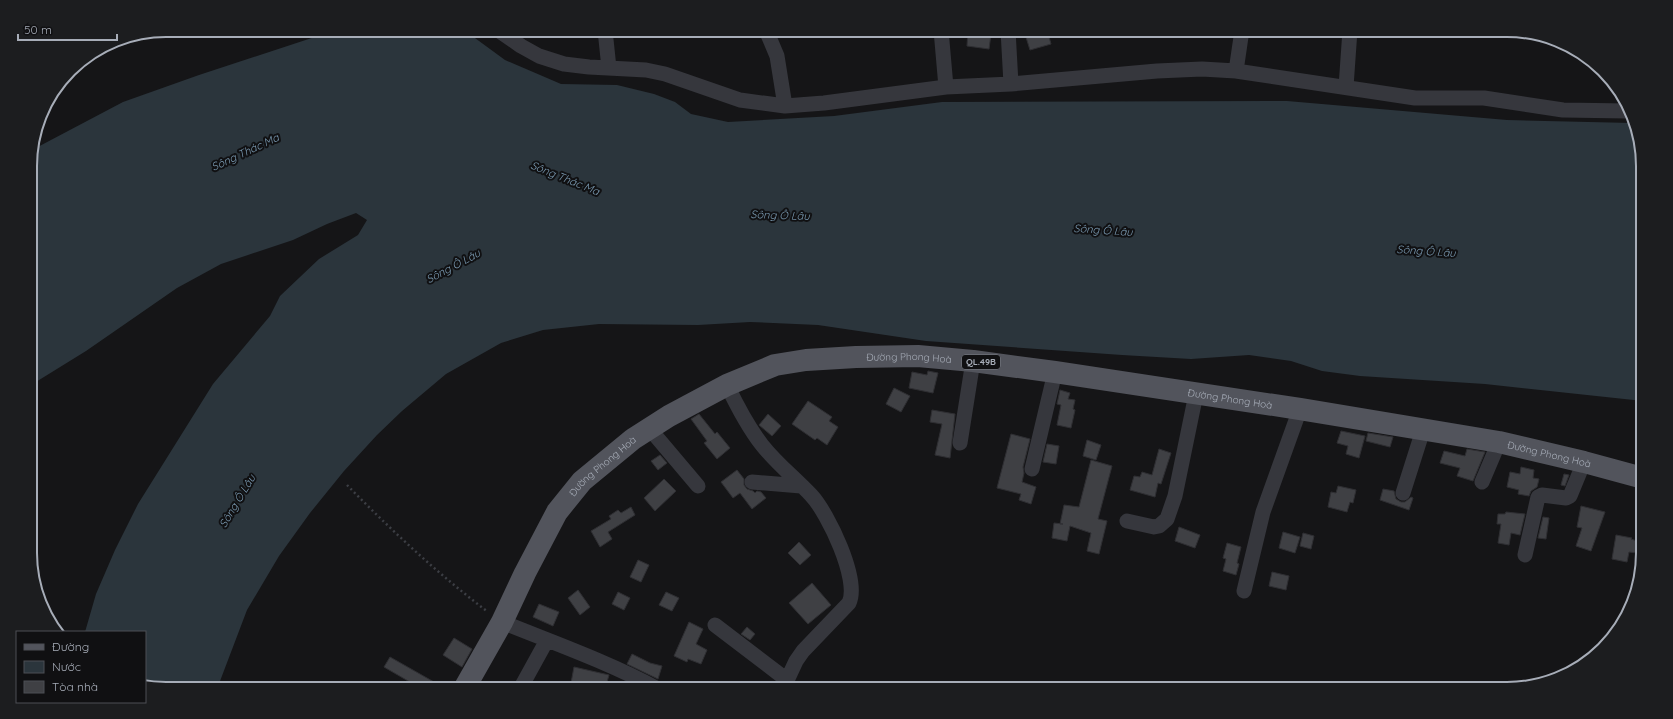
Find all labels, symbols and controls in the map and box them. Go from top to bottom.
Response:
scale bar [18,16,117,42]
text: 50 m [24,22,52,37]
water label: Sông Thác Ma [209,130,282,174]
water label: Sông Thác Ma [528,158,603,199]
water label: Sông Ô Lâu [750,207,811,223]
water label: Sông Ô Lâu [1073,221,1134,239]
water label: Sông Ô Lâu [1396,242,1457,260]
water label: Sông Ô Lâu [424,246,483,286]
street label: Đường Phong Hoà [866,350,952,366]
road number: QL.49B [962,355,1000,369]
street label: Đường Phong Hoà [1187,386,1273,412]
street label: Đường Phong Hoà [566,433,639,499]
street label: Đường Phong Hoà [1506,438,1592,471]
water label: Sông Ô Lâu [216,471,259,530]
legend [16,631,146,703]
text: Đường [52,639,89,654]
text: Nước [52,659,81,674]
text: Tòa nhà [52,679,98,694]

